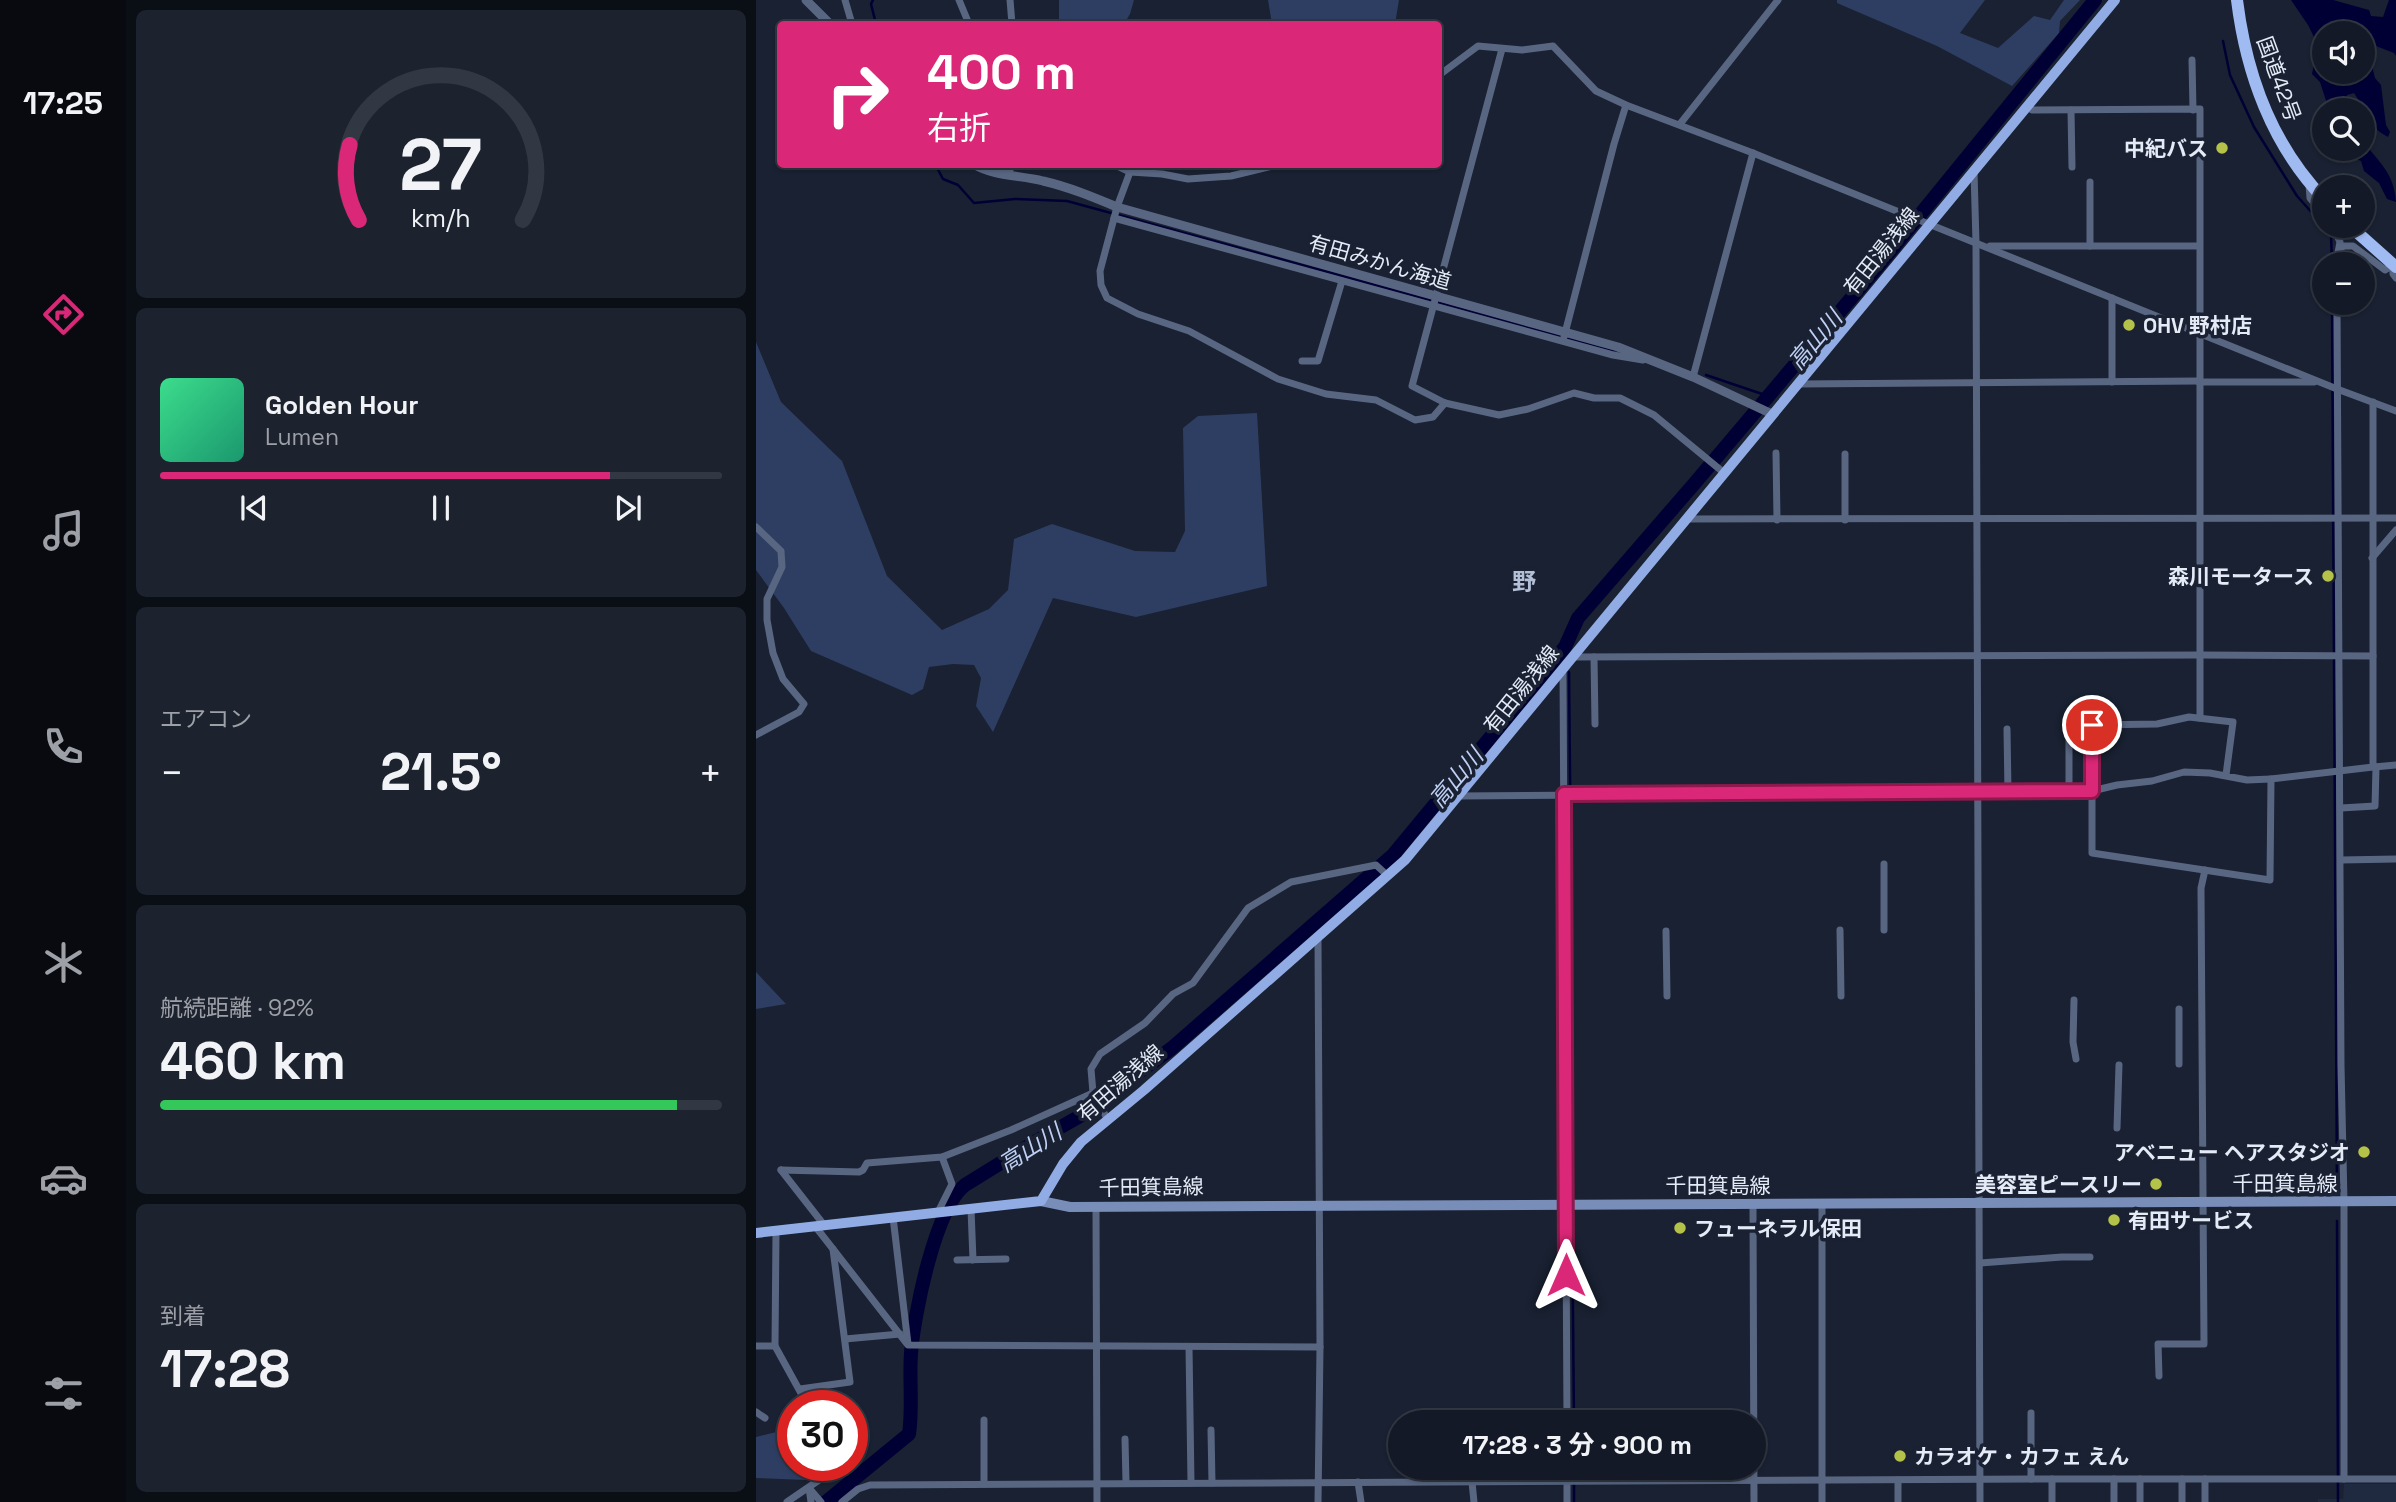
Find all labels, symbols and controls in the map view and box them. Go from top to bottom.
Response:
map controls [2312,21,2375,315]
button: sound [2312,21,2375,84]
street label: 国道42号 [2251,33,2307,125]
text: 400 m [927,41,1076,103]
icon: right [812,49,903,140]
text: 17:25 [23,83,103,123]
button: search [2312,98,2375,161]
text: 右折 [927,108,991,148]
text: 27 [400,119,482,212]
place label: 中紀バス [2124,135,2208,162]
marker: 中紀バス [2214,140,2230,156]
button: + [2312,175,2375,238]
text: km/h [411,202,471,234]
street label: 有田湯浅線 [1837,202,1925,300]
street label: 有田みかん海道 [1306,229,1454,295]
button: − [2312,252,2375,315]
icon: directions [39,290,88,339]
water label: 高山川 [1781,302,1851,376]
place label: OHV 野村店 [2143,312,2252,339]
marker: OHV 野村店 [2121,317,2137,333]
text: Golden Hour [265,388,419,422]
text: Lumen [265,422,339,452]
icon: previous [235,489,273,527]
icon: pause [422,489,460,527]
icon: next [609,489,647,527]
icon: music [39,506,88,555]
place label: 森川モータース [2168,563,2314,590]
district label: 野 [1512,566,1536,597]
marker: 森川モータース [2320,568,2336,584]
street label: 有田湯浅線 [1477,640,1565,738]
pin [2062,695,2122,755]
text: エアコン [160,704,252,734]
icon: arrive [2073,706,2111,744]
icon: phone [39,722,88,771]
text: 21.5° [380,739,502,805]
water label: 高山川 [1422,740,1492,814]
text: − [160,749,184,797]
text: + [698,749,722,797]
icon: climate [39,938,88,987]
text: 航続距離 · 92% [160,993,314,1023]
text: 460 km [160,1028,346,1094]
street label: 有田湯浅線 [1072,1038,1168,1128]
water label: 高山川 [993,1115,1070,1179]
place label: アベニュー ヘアスタジオ [2114,1139,2350,1166]
marker: アベニュー ヘアスタジオ [2356,1144,2372,1160]
icon: car [39,1154,88,1203]
street label: 千田箕島線 [2233,1170,2338,1197]
place label: 美容室ピースリー [1975,1171,2142,1198]
street label: 千田箕島線 [1666,1172,1771,1199]
street label: 千田箕島線 [1098,1173,1204,1201]
marker: 美容室ピースリー [2148,1176,2164,1192]
place label: 有田サービス [2128,1207,2254,1234]
marker: 有田サービス [2106,1212,2122,1228]
place label: フューネラル保田 [1694,1215,1862,1242]
marker: フューネラル保田 [1672,1220,1688,1236]
position arrow [1529,1238,1603,1312]
text: 到着 [160,1301,206,1331]
text: 17:28 [160,1336,290,1402]
icon: filters [39,1369,88,1418]
speed limit sign: 30 [777,1390,868,1481]
text: 17:28 · 3 分 · 900 m [1462,1428,1692,1462]
place label: カラオケ・カフェ えん [1914,1443,2129,1470]
marker: カラオケ・カフェ えん [1892,1448,1908,1464]

